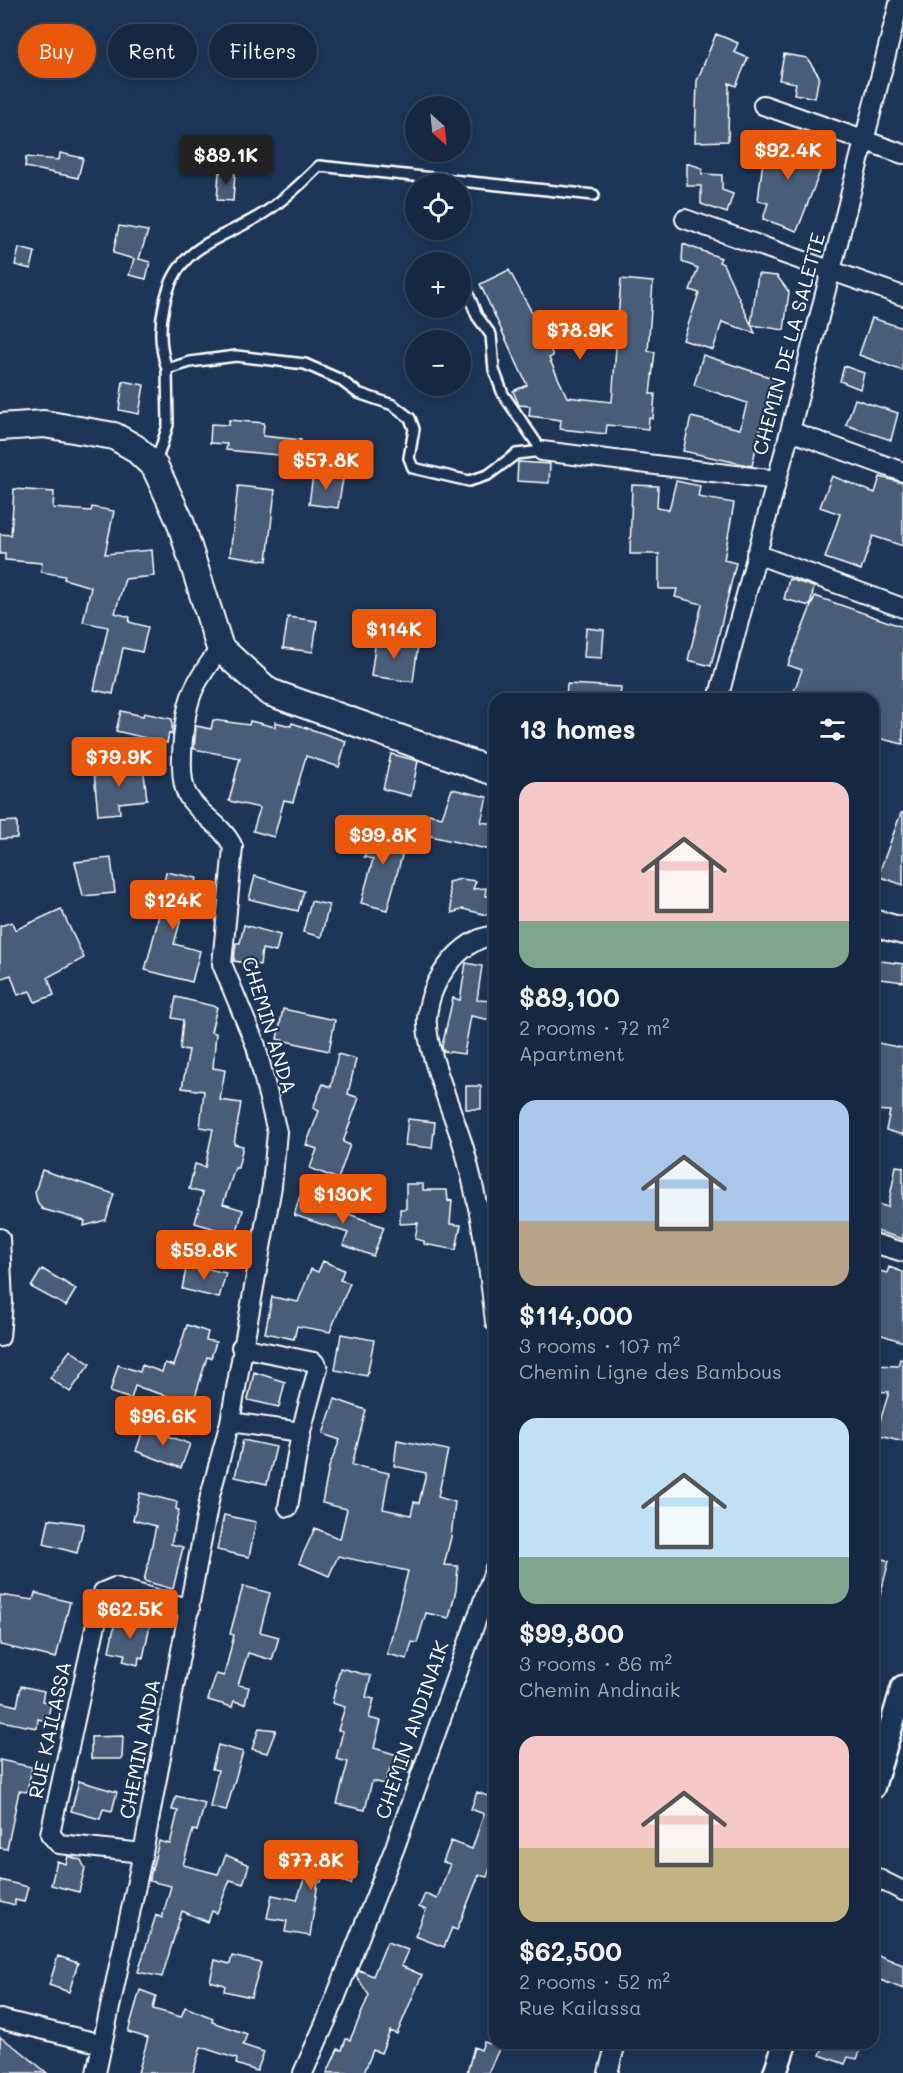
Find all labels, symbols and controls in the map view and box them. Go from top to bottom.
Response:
chip: Buy [18,24,96,78]
chip: Rent [108,24,197,78]
chip: Filters [209,24,317,78]
north arrow [405,96,471,162]
map controls [405,96,471,396]
pin: $92.4K [739,130,837,181]
pin: $89.1K [177,135,275,186]
text: $92.4K [754,136,822,162]
text: $89.1K [194,141,258,167]
button: locate [405,174,471,240]
street label: CHEMIN DE LA SALETTE [746,230,830,458]
button: + [405,252,471,318]
pin: $78.9K [531,310,629,361]
text: $78.9K [546,316,614,342]
button: − [405,330,471,396]
pin: $57.8K [277,440,375,491]
text: $57.8K [293,446,359,472]
pin: $114K [352,609,436,660]
text: $114K [366,615,422,641]
text: 13 homes [519,712,636,746]
icon: filters [816,713,849,746]
pin: $79.9K [70,737,168,788]
text: $79.9K [86,743,152,769]
pin: $99.8K [334,815,432,866]
text: $99.8K [349,821,417,847]
icon: home [630,821,738,929]
pin: $124K [131,880,215,931]
text: $124K [144,886,202,912]
street label: CHEMIN ANDA [237,953,303,1096]
text: $89,100 [519,980,620,1014]
text: 2 rooms · 72 m² [519,1014,670,1040]
text: Apartment [519,1040,625,1066]
icon: home [630,1139,738,1247]
pin: $130K [301,1174,385,1225]
text: $130K [313,1180,373,1206]
pin: $59.8K [155,1230,253,1281]
text: $59.8K [170,1236,238,1262]
text: $114,000 [519,1298,633,1332]
text: 3 rooms · 107 m² [519,1332,680,1358]
text: Chemin Ligne des Bambous [519,1358,782,1384]
pin: $96.6K [114,1396,212,1447]
text: $96.6K [129,1402,197,1428]
icon: home [630,1457,738,1565]
pin: $62.5K [81,1589,179,1640]
text: $62.5K [97,1595,163,1621]
text: $99,800 [519,1616,624,1650]
street label: CHEMIN ANDINAIK [368,1637,454,1822]
text: 3 rooms · 86 m² [519,1650,672,1676]
street label: RUE KAILASSA [22,1659,76,1801]
text: Chemin Andinaik [519,1676,680,1702]
street label: CHEMIN ANDA [113,1677,165,1821]
icon: home [630,1775,738,1883]
pin: $77.8K [262,1840,360,1891]
text: $77.8K [278,1846,344,1872]
text: $62,500 [519,1934,622,1968]
text: 2 rooms · 52 m² [519,1968,670,1994]
text: Rue Kailassa [519,1994,642,2020]

